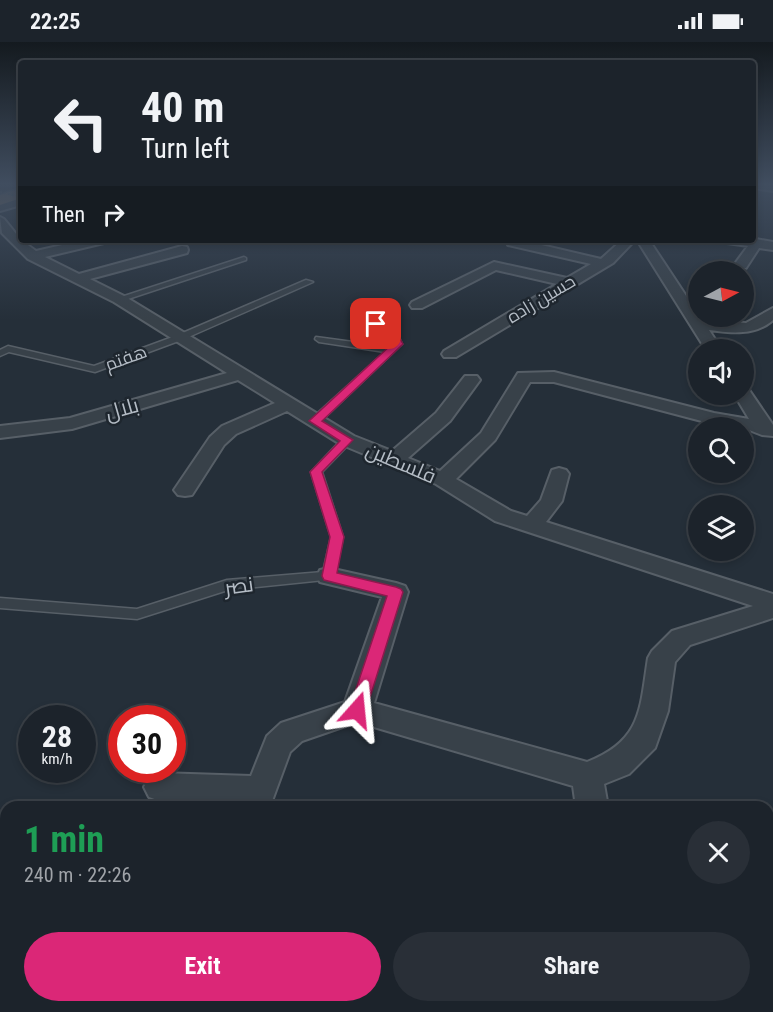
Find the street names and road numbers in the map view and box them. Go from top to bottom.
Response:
street label: حسین زاده [503,270,579,328]
street label: هفتم [102,340,150,377]
street label: بلال [103,393,142,426]
street label: فلسطین [362,438,440,489]
street label: نصر [222,572,255,600]

